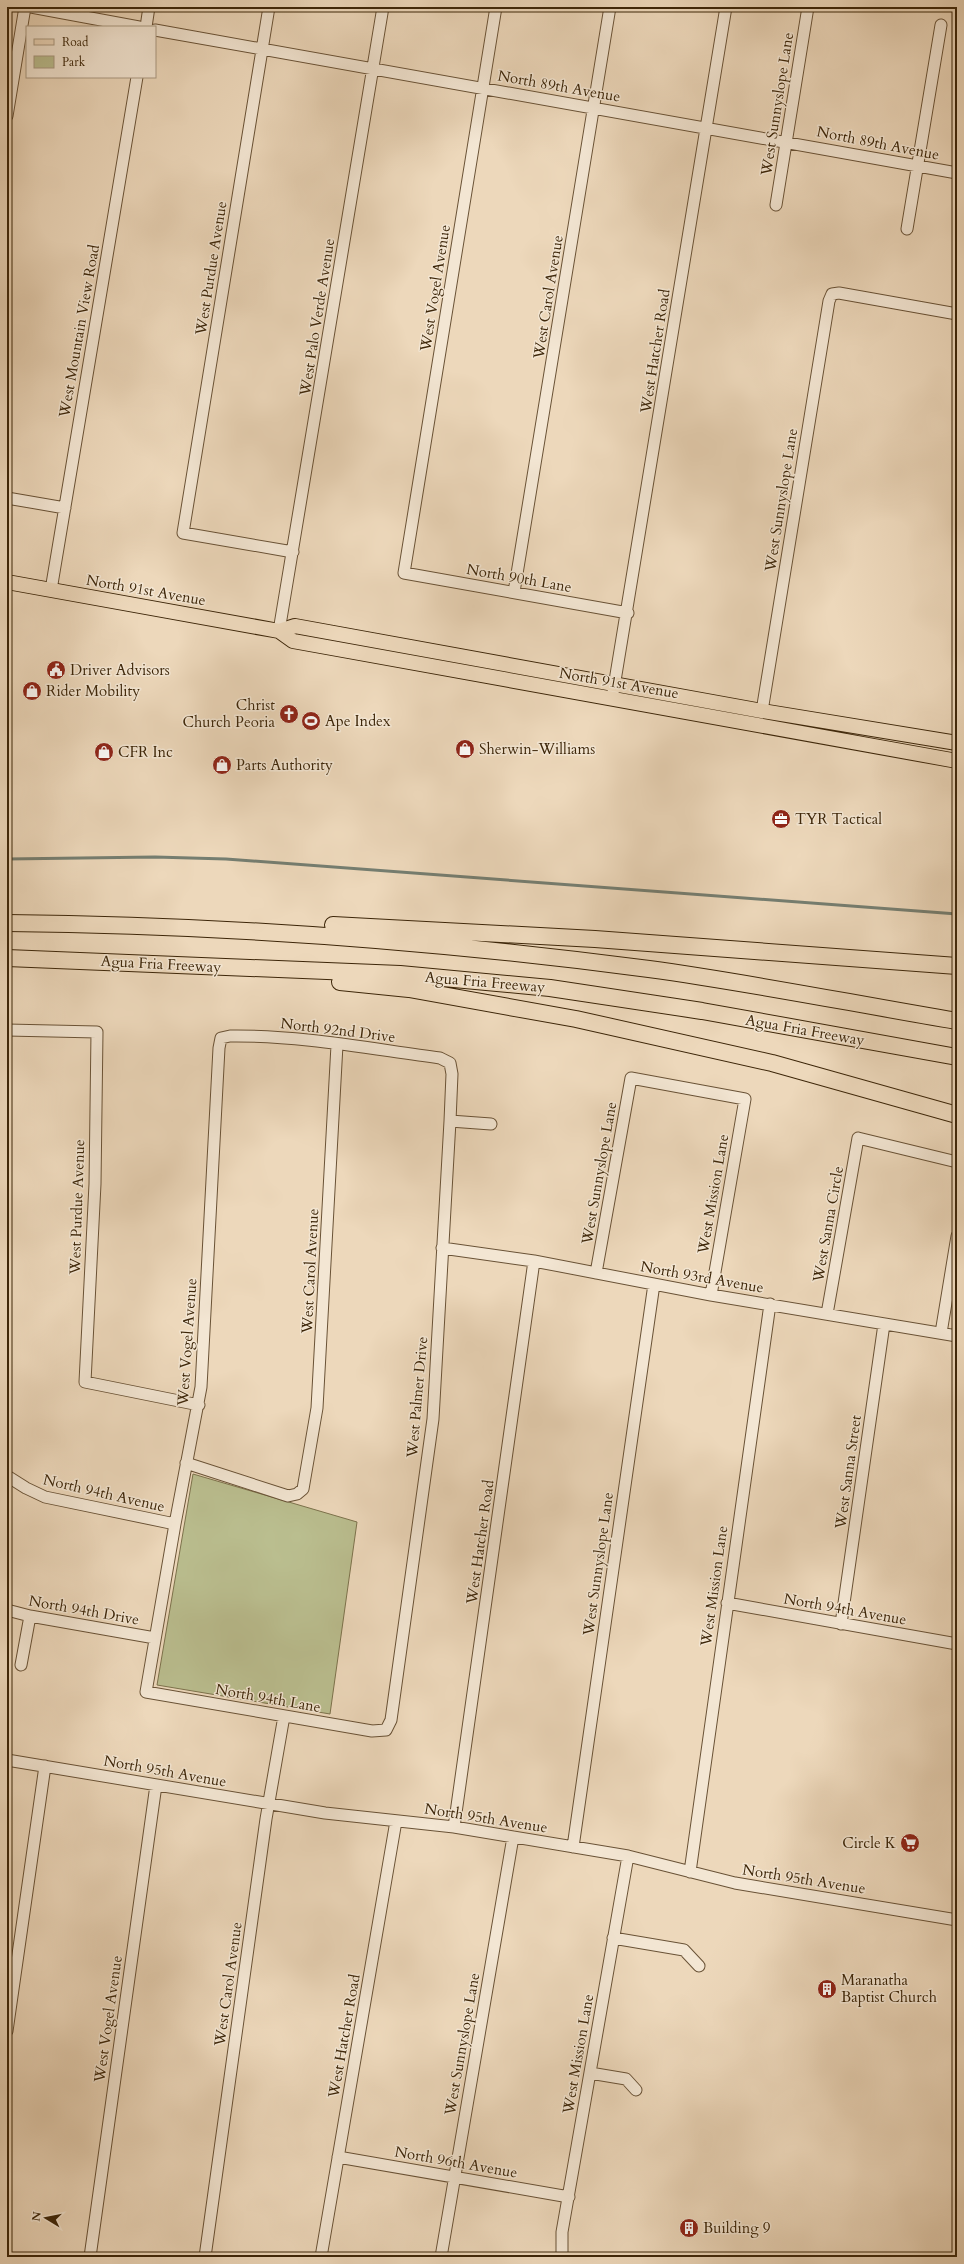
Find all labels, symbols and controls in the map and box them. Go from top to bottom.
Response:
legend [26,26,156,78]
street label: West Sunnyslope Lane [756,31,798,178]
text: Road [62,34,89,50]
text: Park [62,54,86,70]
street label: North 89th Avenue [496,65,622,107]
street label: North 89th Avenue [815,121,941,165]
street label: West Purdue Avenue [190,199,231,337]
street label: West Vogel Avenue [415,223,455,354]
street label: West Carol Avenue [528,233,568,361]
street label: West Palo Verde Avenue [295,237,339,398]
street label: West Mountain View Road [54,243,104,420]
street label: West Hatcher Road [635,288,675,415]
street label: West Sunnyslope Lane [760,427,802,574]
street label: North 90th Lane [465,559,573,597]
street label: North 91st Avenue [85,570,208,610]
public building icon: Driver Advisors [45,659,67,681]
place label: Driver Advisors [70,660,170,680]
street label: North 91st Avenue [558,663,681,703]
shop icon: Rider Mobility [21,680,43,702]
place label: Rider Mobility [46,681,140,701]
place label: Christ Church Peoria [183,695,276,732]
church icon: Christ Church Peoria [278,703,300,725]
sports icon: Ape Index [300,710,322,732]
place label: Ape Index [325,711,391,731]
shop icon: Sherwin-Williams [454,738,476,760]
place label: Sherwin-Williams [479,739,595,759]
shop icon: CFR Inc [93,741,115,763]
place label: CFR Inc [118,742,173,762]
shop icon: Parts Authority [211,754,233,776]
place label: Parts Authority [236,755,333,775]
office icon: TYR Tactical [770,808,792,830]
place label: TYR Tactical [795,809,882,829]
street label: Agua Fria Freeway [100,951,222,977]
street label: Agua Fria Freeway [424,967,546,997]
street label: Agua Fria Freeway [744,1010,866,1050]
street label: North 92nd Drive [279,1013,397,1047]
street label: West Sunnyslope Lane [576,1100,621,1247]
street label: West Mission Lane [692,1132,733,1256]
street label: West Purdue Avenue [65,1139,89,1276]
street label: West Sanna Circle [808,1164,848,1285]
street label: West Carol Avenue [297,1208,323,1335]
street label: North 93rd Avenue [639,1256,765,1298]
street label: West Vogel Avenue [172,1277,201,1408]
street label: West Palmer Drive [402,1335,432,1459]
street label: West Sanna Street [830,1414,866,1531]
street label: North 94th Avenue [41,1469,167,1517]
street label: West Hatcher Road [461,1479,499,1606]
street label: West Sunnyslope Lane [578,1491,618,1638]
street label: West Mission Lane [696,1524,732,1648]
street label: North 94th Avenue [782,1588,908,1630]
street label: North 94th Drive [27,1590,141,1630]
street label: North 94th Lane [214,1679,322,1717]
street label: North 95th Avenue [102,1750,228,1792]
street label: North 95th Avenue [423,1798,549,1838]
supermarket icon: Circle K [899,1832,921,1854]
place label: Circle K [842,1833,897,1853]
street label: North 95th Avenue [741,1859,867,1899]
street label: West Carol Avenue [209,1920,247,2048]
street label: West Vogel Avenue [89,1954,127,2085]
place label: Maranatha Baptist Church [841,1970,938,2007]
street label: West Sunnyslope Lane [439,1971,484,2118]
street label: West Hatcher Road [323,1973,365,2100]
building icon: Maranatha Baptist Church [816,1978,838,2000]
street label: West Mission Lane [557,1992,598,2116]
street label: North 96th Avenue [393,2141,519,2183]
north arrow [26,2198,66,2238]
text: N [28,2210,45,2222]
building icon: Building 9 [678,2217,700,2239]
place label: Building 9 [703,2218,771,2238]

